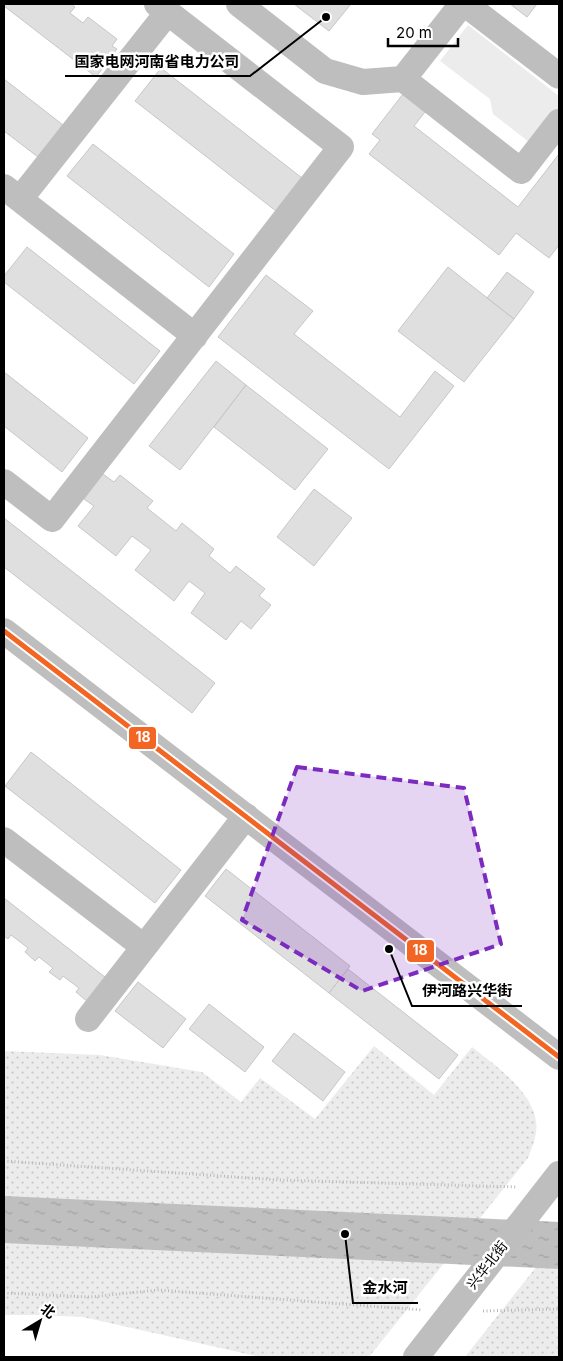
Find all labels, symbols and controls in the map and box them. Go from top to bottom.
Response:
scale bar [388,15,458,47]
text: 20 m [396,23,432,42]
callout: 国家电网河南省电力公司 [65,46,250,76]
text: 国家电网河南省电力公司 [74,52,240,71]
line badge: 18 [128,726,157,750]
text: 18 [135,728,151,745]
line badge: 18 [406,939,435,963]
text: 18 [412,941,428,958]
callout: 伊河路兴华街 [412,976,522,1006]
text: 伊河路兴华街 [422,981,512,1000]
street label: 兴华北街 [463,1237,511,1292]
callout: 金水河 [353,1273,418,1303]
text: 金水河 [362,1278,408,1297]
north arrow [15,1296,65,1346]
text: 北 [38,1299,59,1321]

